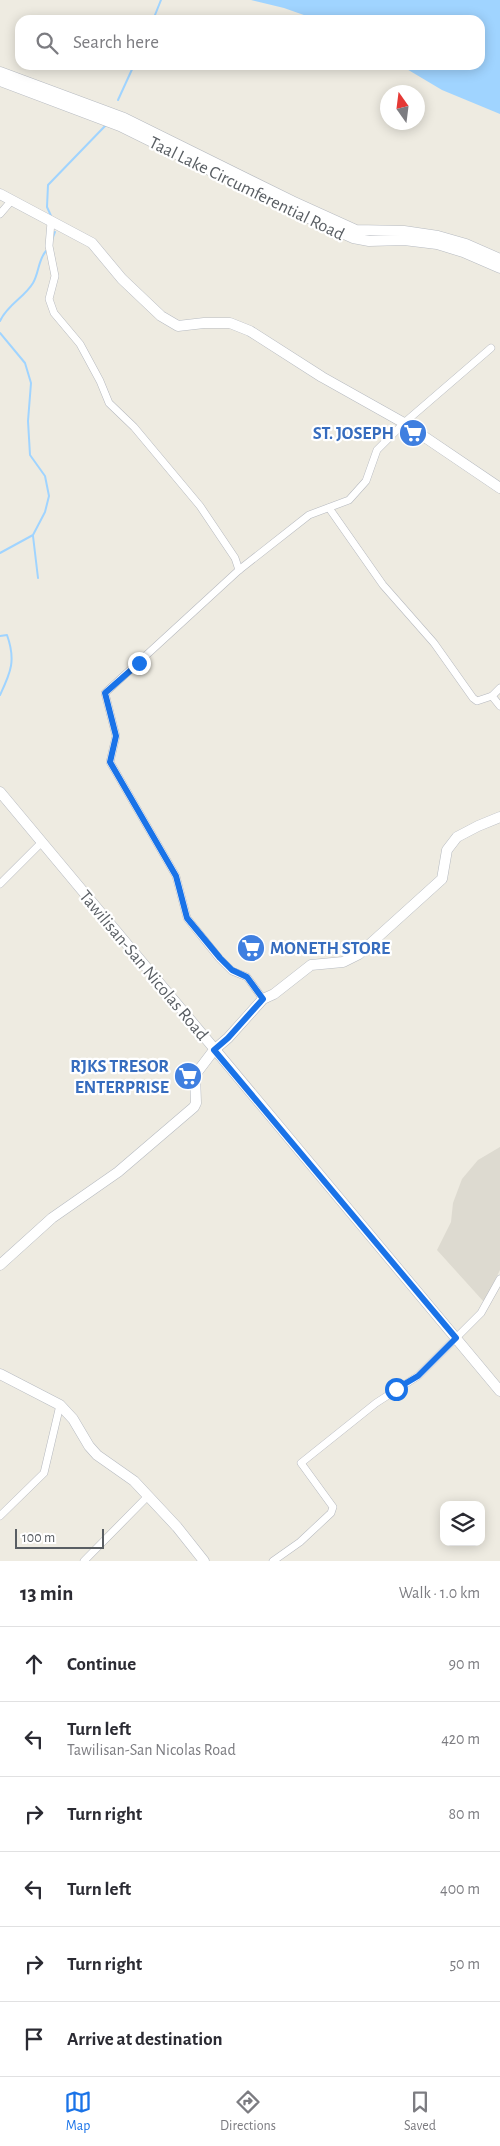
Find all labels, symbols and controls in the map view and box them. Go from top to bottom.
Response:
search box [15,15,485,70]
icon: search [33,29,61,57]
text: Search here [73,33,159,52]
north arrow [380,85,425,130]
street label: Taal Lake Circumferential Road [146,134,347,244]
supermarket icon: ST. JOSEPH [398,418,428,448]
place label: ST. JOSEPH [313,425,394,443]
route end [128,652,151,675]
street label: Tawilisan-San Nicolas Road [75,887,211,1044]
supermarket icon: MONETH STORE [236,933,266,963]
place label: MONETH STORE [270,940,390,958]
place label: RJKS TRESOR ENTERPRISE [70,1058,169,1097]
supermarket icon: RJKS TRESOR ENTERPRISE [173,1061,203,1091]
route start [385,1378,408,1401]
map controls [440,1501,485,1546]
button: layers [440,1501,485,1546]
scale bar [15,1526,104,1549]
text: 100 m [22,1531,55,1545]
text: 13 min [20,1583,73,1604]
text: Walk · 1.0 km [399,1585,480,1601]
icon: ahead [20,1650,48,1678]
text: Continue [67,1655,136,1674]
text: 90 m [449,1656,480,1672]
text: Turn left [67,1720,131,1739]
icon: left [20,1725,48,1753]
text: 420 m [441,1731,480,1747]
text: Tawilisan-San Nicolas Road [67,1742,236,1758]
icon: right [20,1800,48,1828]
text: Turn right [67,1805,142,1824]
text: 80 m [449,1806,480,1822]
icon: left [20,1875,48,1903]
text: Turn left [67,1880,131,1899]
text: 400 m [440,1881,480,1897]
icon: right [20,1950,48,1978]
text: Turn right [67,1955,142,1974]
text: 50 m [449,1956,480,1972]
icon: arrive [20,2025,48,2053]
text: Arrive at destination [67,2030,223,2049]
tab: Map [64,2088,92,2135]
tab: Directions [220,2088,276,2135]
tab: Saved [404,2088,436,2135]

